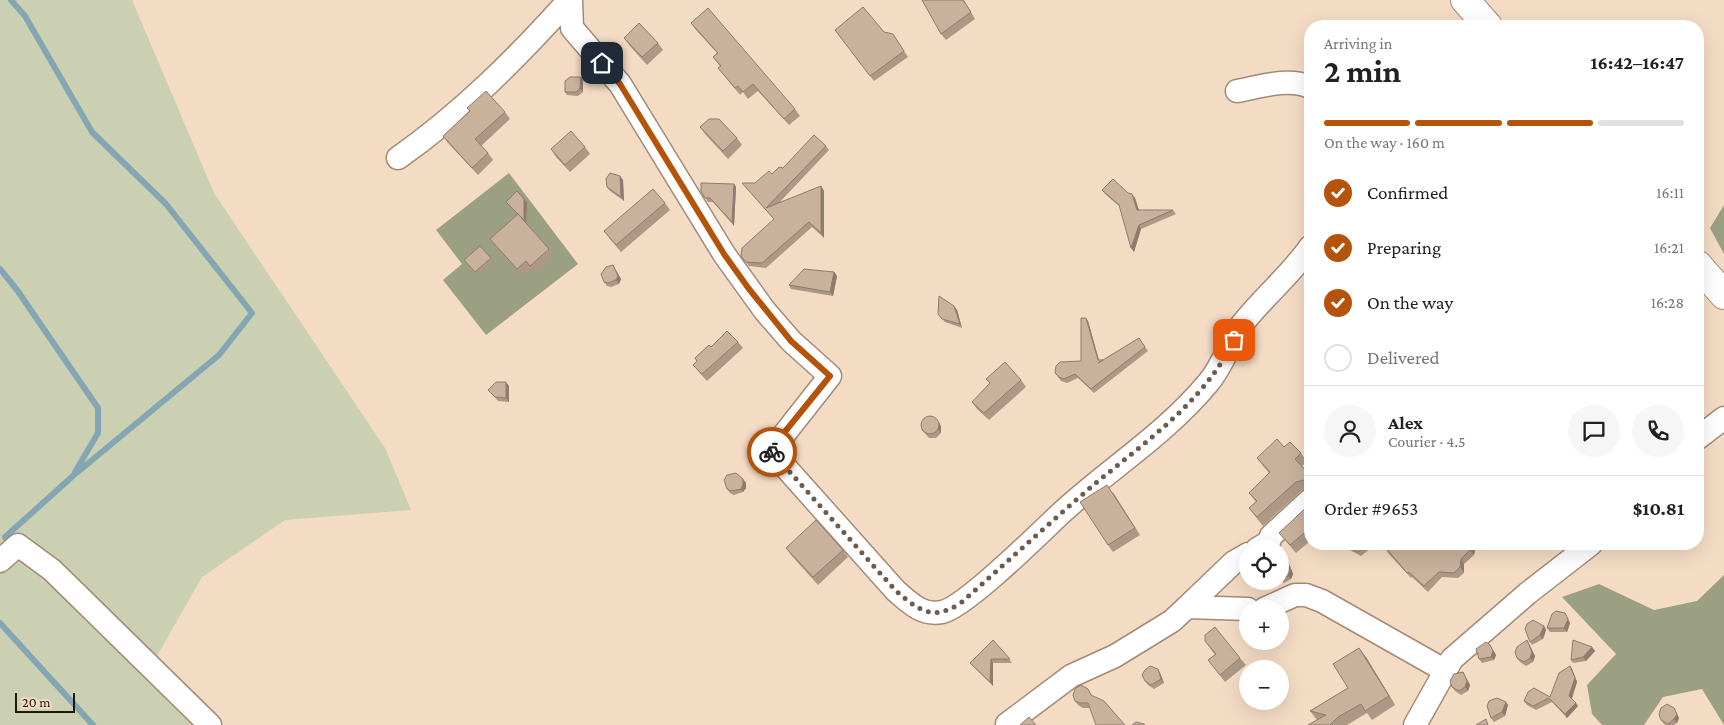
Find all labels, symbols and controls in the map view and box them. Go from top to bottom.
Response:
text: Arriving in [1324,35,1392,52]
pin [581,42,623,84]
icon: home [588,49,616,77]
text: 16:42–16:47 [1590,52,1684,73]
text: 2 min [1324,53,1401,89]
text: On the way · 160 m [1324,134,1445,151]
icon: check [1324,179,1352,207]
text: Confirmed [1367,182,1448,203]
text: 16:11 [1656,184,1684,201]
icon: check [1324,234,1352,262]
text: Preparing [1367,237,1441,258]
text: 16:21 [1654,239,1684,256]
icon: check [1324,289,1352,317]
text: On the way [1367,292,1453,313]
text: 16:28 [1651,294,1684,311]
pin [1213,319,1255,361]
icon: bag [1220,326,1248,354]
text: Delivered [1367,347,1440,368]
button: person [1324,405,1376,457]
button: chat [1568,405,1620,457]
button: phone [1632,405,1684,457]
text: Alex [1388,412,1423,433]
courier [747,427,797,477]
text: Courier · 4.5 [1388,433,1466,450]
icon: bike [758,438,786,466]
text: Order #9653 [1324,498,1418,519]
text: $10.81 [1633,498,1684,519]
map controls [1239,540,1289,710]
button: locate [1239,540,1289,590]
button: + [1239,600,1289,650]
button: − [1239,660,1289,710]
scale bar [15,690,75,713]
text: 20 m [22,694,50,710]

